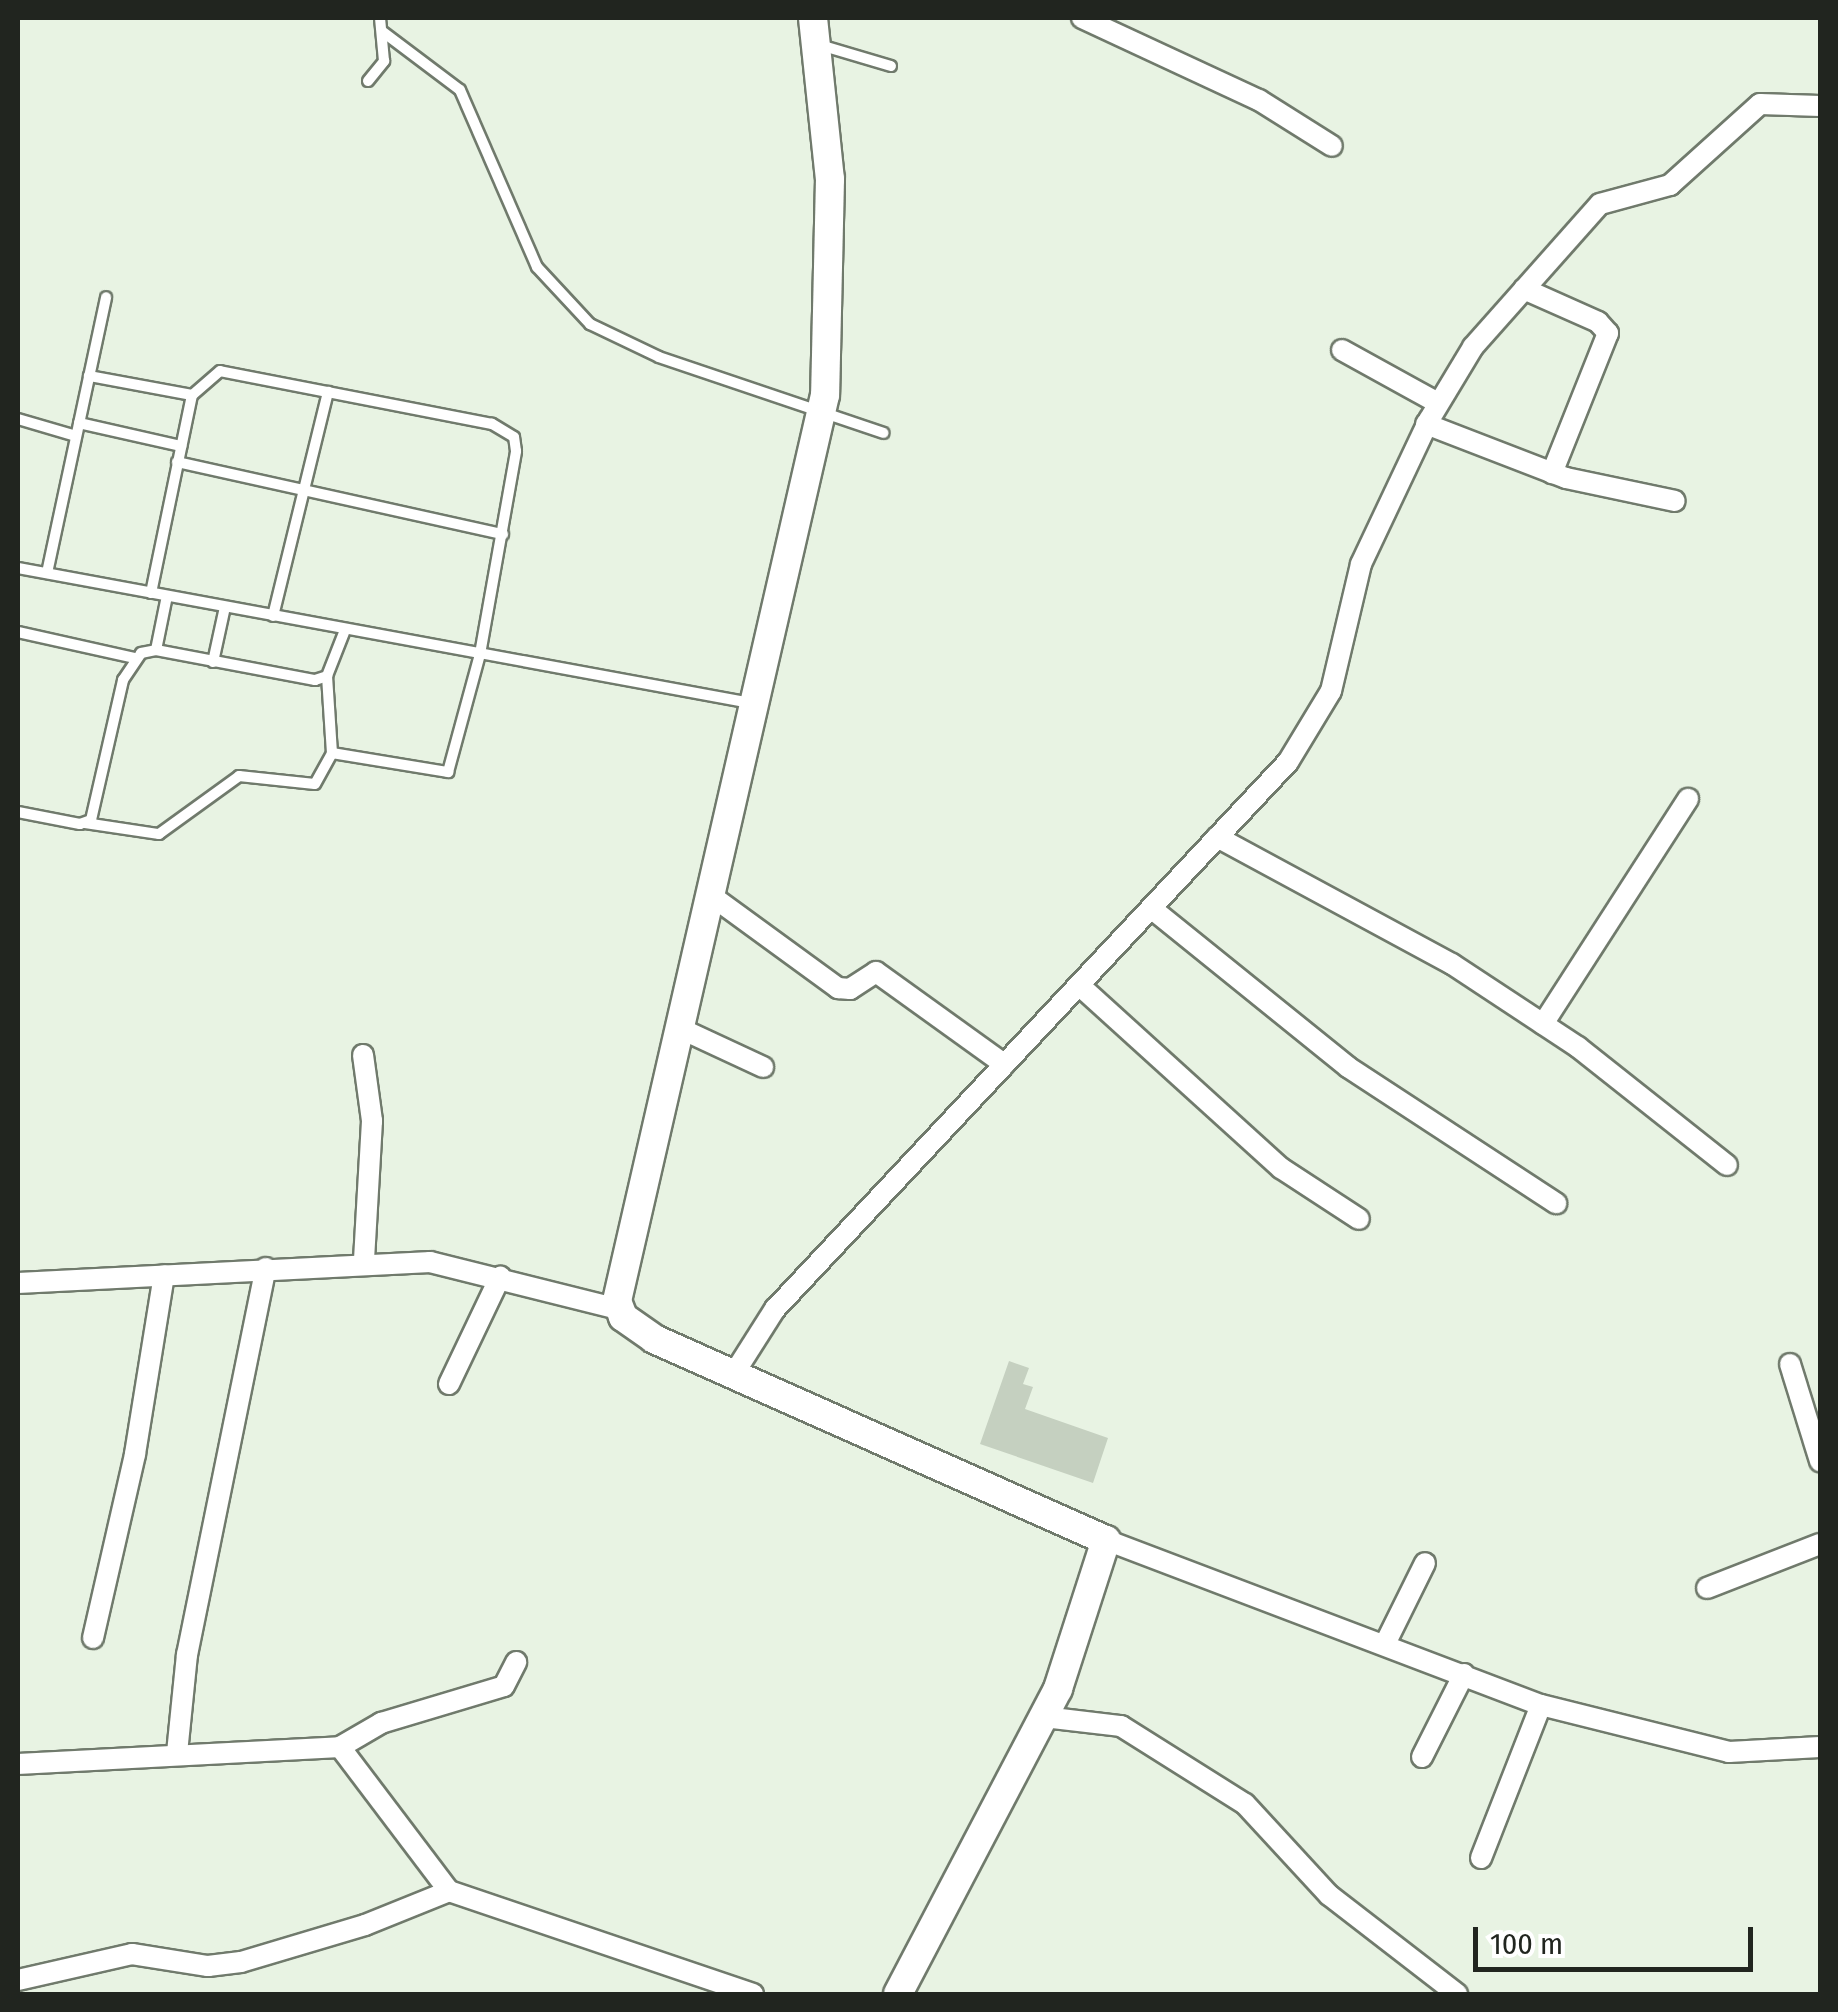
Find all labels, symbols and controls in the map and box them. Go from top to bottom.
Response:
scale bar [1478,1907,1758,1969]
text: 100 m [1490,1926,1563,1962]

